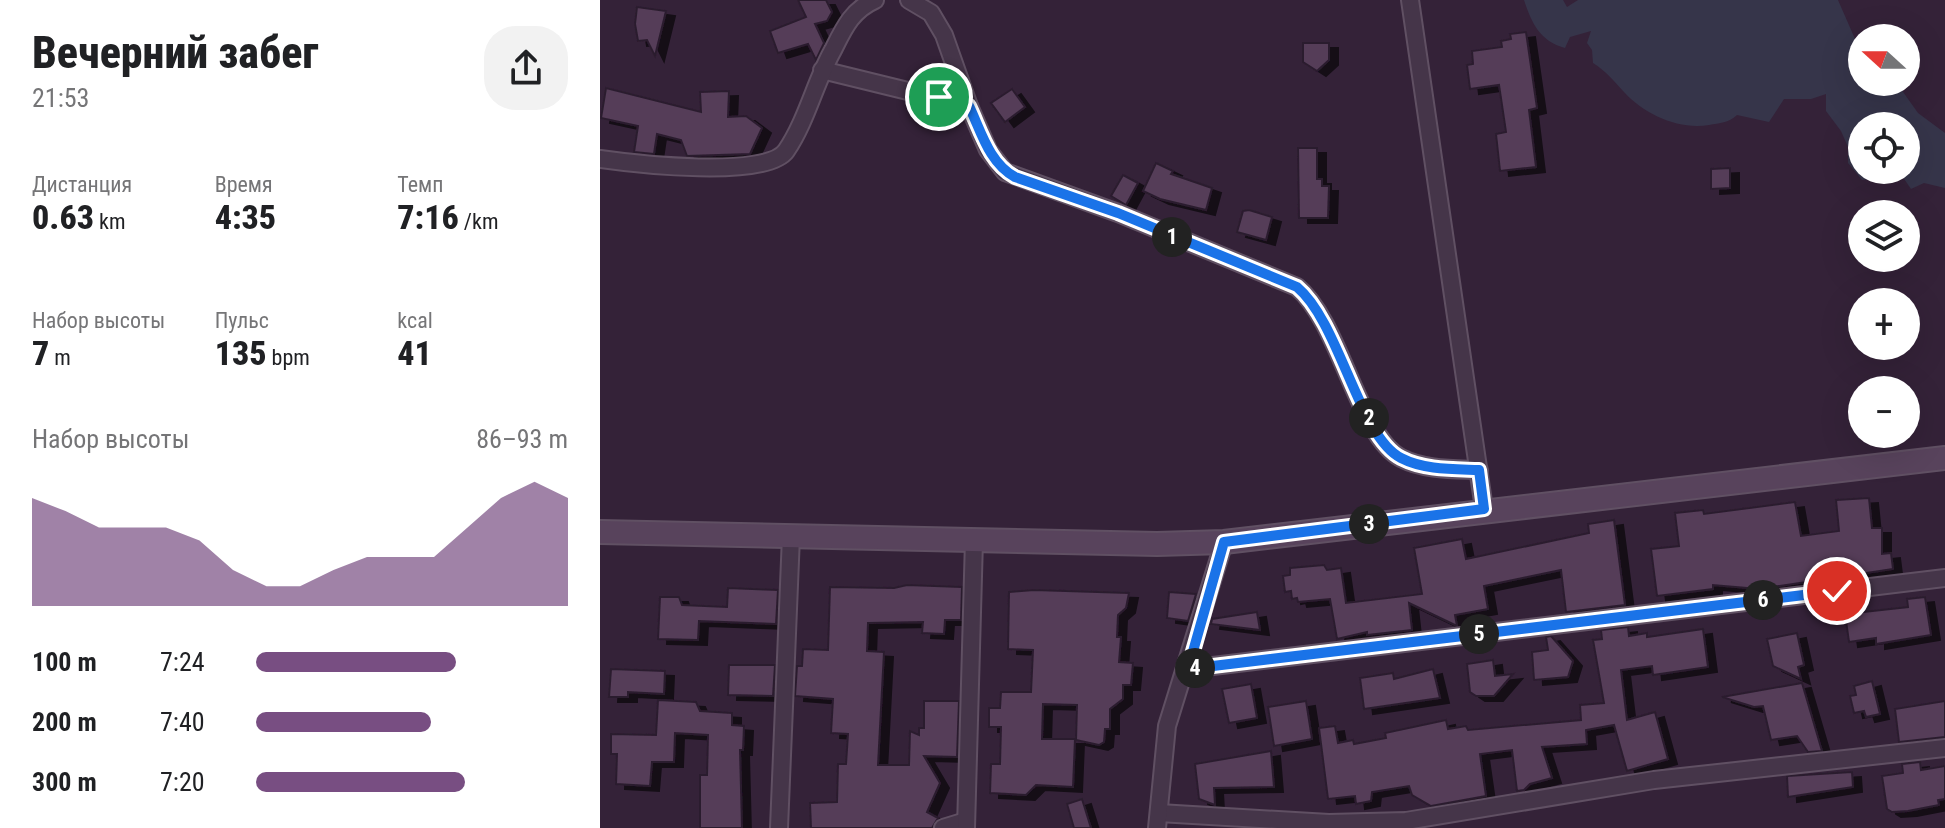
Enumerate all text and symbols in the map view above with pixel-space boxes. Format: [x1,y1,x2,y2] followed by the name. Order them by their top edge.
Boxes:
[1848,24,1920,96] north arrow
[1848,24,1920,448] map controls
[484,26,568,110] button: share
[32,27,319,79] text: Вечерний забег
[905,63,973,131] pin
[917,75,961,119] icon: arrive
[32,83,89,113] text: 21:53
[1848,112,1920,184] button: locate
[32,172,132,197] text: Дистанция
[215,172,273,197] text: Время
[397,172,443,197] text: Темп
[32,197,94,237] text: 0.63
[215,197,276,237] text: 4:35
[397,197,459,237] text: 7:16
[1848,200,1920,272] button: layers
[94,209,125,234] text: km
[459,209,498,234] text: /km
[1152,217,1192,257] pin: 1
[1166,224,1178,249] text: 1
[1848,288,1920,360] button: +
[32,308,165,333] text: Набор высоты
[215,308,269,333] text: Пульс
[397,308,433,333] text: kcal
[32,333,49,373] text: 7
[215,333,267,373] text: 135
[397,333,432,373] text: 41
[49,345,71,370] text: m
[267,345,310,370] text: bpm
[1848,376,1920,448] button: −
[1349,398,1389,438] pin: 2
[1363,405,1375,430] text: 2
[32,424,189,454] text: Набор высоты
[476,424,568,454] text: 86–93 m
[1349,504,1389,544] pin: 3
[1363,511,1375,536] text: 3
[1803,557,1871,625] pin
[1815,569,1859,613] icon: check
[1743,580,1783,620] pin: 6
[1757,587,1769,612] text: 6
[1459,614,1499,654] pin: 5
[1473,621,1485,646] text: 5
[32,647,97,677] text: 100 m
[160,647,205,677] text: 7:24
[1175,648,1215,688] pin: 4
[1189,655,1201,680] text: 4
[32,707,97,737] text: 200 m
[160,707,205,737] text: 7:40
[32,767,97,797] text: 300 m
[160,767,205,797] text: 7:20

